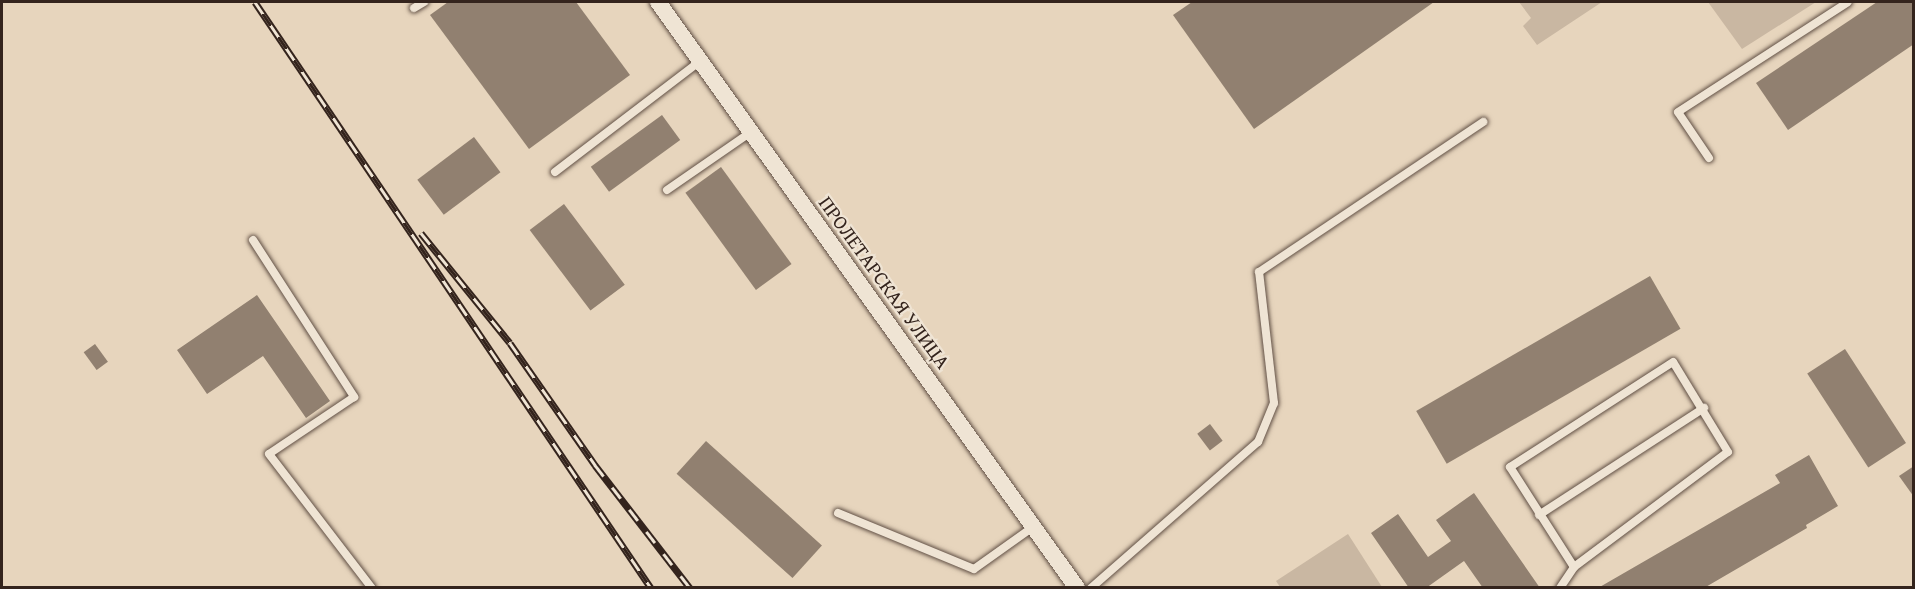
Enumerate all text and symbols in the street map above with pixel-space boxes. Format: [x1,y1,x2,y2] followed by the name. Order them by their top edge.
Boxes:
[814,191,956,373] street label: ПРОЛЕТАРСКАЯ УЛИЦА

